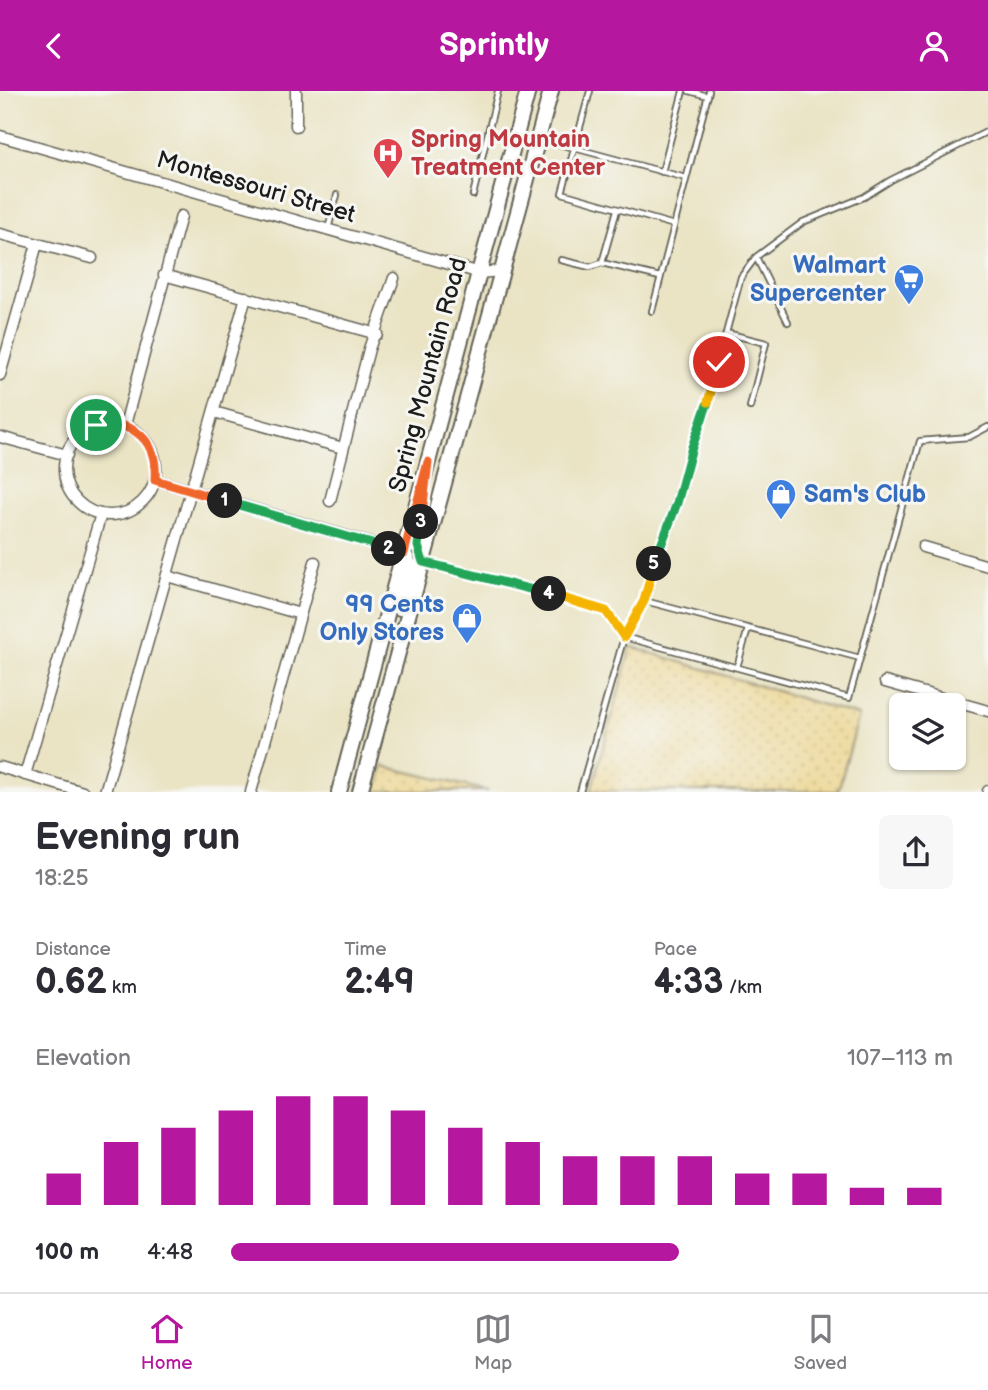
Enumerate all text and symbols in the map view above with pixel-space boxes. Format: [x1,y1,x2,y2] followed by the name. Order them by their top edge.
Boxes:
[439,26,549,65] text: Sprintly
[35,27,73,65] icon: back
[915,27,953,65] icon: person
[411,125,606,182] place label: Spring Mountain Treatment Center
[371,136,405,180] hospital icon: Spring Mountain Treatment Center
[153,145,359,229] street label: Montessouri Street
[750,251,886,308] place label: Walmart Supercenter
[383,255,473,495] street label: Spring Mountain Road
[892,262,926,306] supermarket icon: Walmart Supercenter
[689,332,749,392] pin
[700,343,738,381] icon: check
[66,395,126,455] pin
[77,406,115,444] icon: arrive
[764,477,798,521] shop icon: Sam's Club
[804,480,926,509] place label: Sam's Club
[208,483,243,519] pin: 1
[221,489,229,512] text: 1
[404,505,438,539] pin: 3
[415,510,426,533] text: 3
[372,531,406,567] pin: 2
[383,537,394,560] text: 2
[636,547,672,581] pin: 5
[648,552,659,575] text: 5
[532,577,566,611] pin: 4
[543,582,554,605] text: 4
[320,590,444,647] place label: 99 Cents Only Stores
[450,601,484,645] shop icon: 99 Cents Only Stores
[889,693,966,770] map controls
[889,693,966,770] button: layers
[35,815,240,860] text: Evening run
[879,815,953,889] button: share
[35,864,89,892] text: 18:25
[35,938,111,961] text: Distance
[344,938,386,961] text: Time
[654,938,697,961] text: Pace
[35,961,107,1004] text: 0.62
[344,961,415,1004] text: 2:49
[654,961,724,1004] text: 4:33
[107,976,137,999] text: km
[724,976,762,999] text: /km
[35,1044,131,1072] text: Elevation
[847,1044,953,1072] text: 107–113 m
[35,1238,99,1266] text: 100 m
[147,1238,193,1266] text: 4:48
[141,1310,192,1375] tab: Home
[474,1310,512,1375] tab: Map
[794,1310,847,1375] tab: Saved

